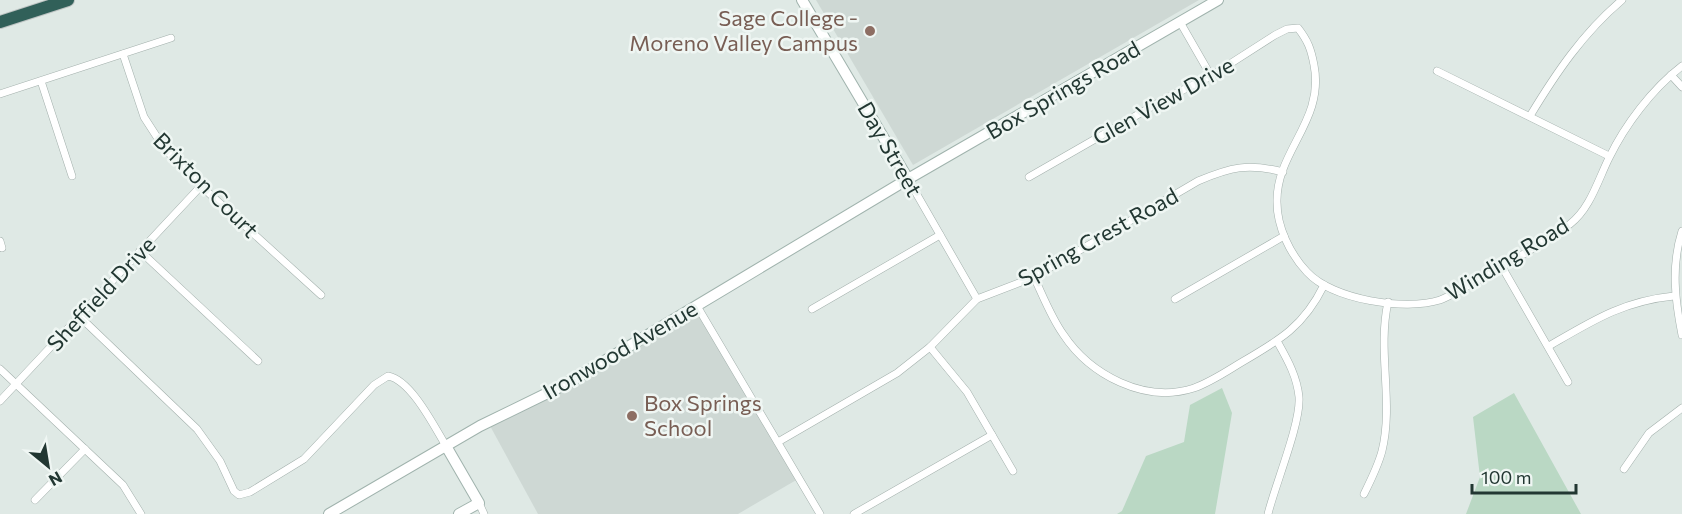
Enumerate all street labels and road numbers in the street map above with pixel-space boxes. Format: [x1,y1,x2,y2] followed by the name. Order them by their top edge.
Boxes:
[981,35,1145,145] street label: Box Springs Road
[1087,51,1238,150] street label: Glen View Drive
[852,96,928,201] street label: Day Street
[148,126,265,243] street label: Brixton Court
[1013,181,1182,292] street label: Spring Crest Road
[1440,211,1573,306] street label: Winding Road
[41,231,161,357] street label: Sheffield Drive
[538,294,702,405] street label: Ironwood Avenue

